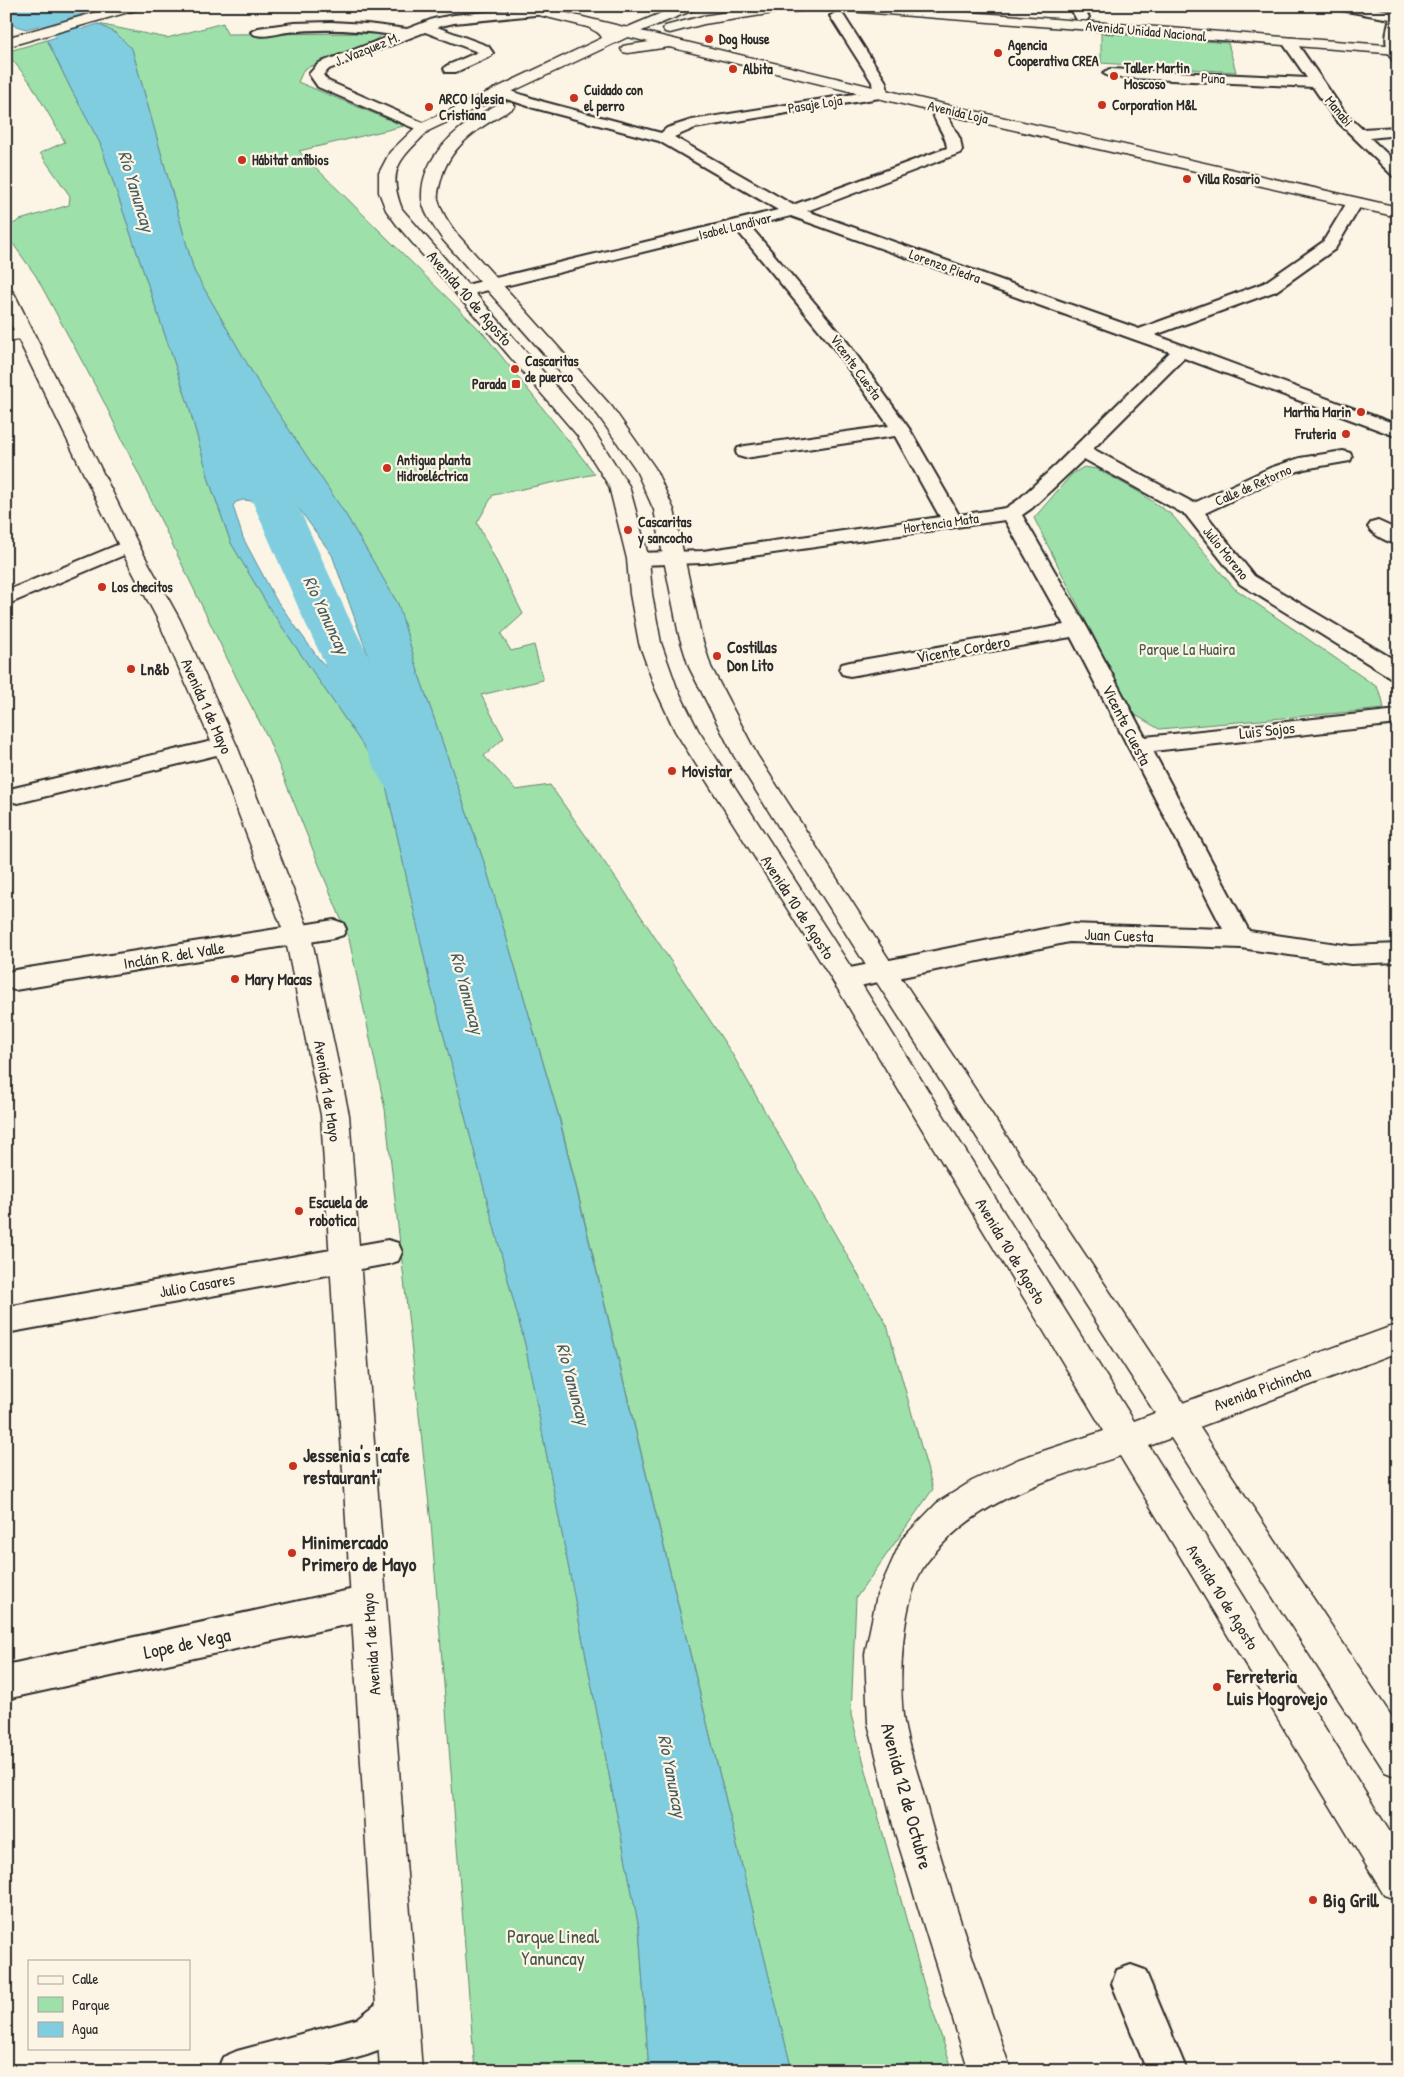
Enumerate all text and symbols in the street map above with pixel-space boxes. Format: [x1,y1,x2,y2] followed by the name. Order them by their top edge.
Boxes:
[1085,16,1207,45] street label: Avenida Unidad Nacional
[331,27,403,71] street label: J. Vazquez M.
[719,29,770,50] place label: Dog House
[703,33,715,45] marker: Dog House
[1008,35,1099,72] place label: Agencia Cooperativa CREA
[992,47,1004,59] marker: Agencia Cooperativa CREA
[1123,58,1190,93] place label: Taller Martin Moscoso
[743,59,773,78] place label: Albita
[727,63,739,75] marker: Albita
[1200,67,1226,88] street label: Puna
[1108,70,1120,82] marker: Taller Martin Moscoso
[584,80,643,117] place label: Cuidado con el perro
[439,89,504,124] place label: ARCO Iglesia Cristiana
[786,90,844,118] street label: Pasaje Loja
[1321,91,1358,130] street label: Manabi
[568,92,580,104] marker: Cuidado con el perro
[926,95,991,129] street label: Avenida Loja
[1112,95,1198,116] place label: Corporation M&L
[1096,99,1108,111] marker: Corporation M&L
[423,101,435,113] marker: ARCO Iglesia Cristiana
[112,147,161,237] water label: Río Yanuncay
[252,150,329,169] place label: Hábitat anfibios
[236,154,248,166] marker: Hábitat anfibios
[1197,169,1260,188] place label: Villa Rosario
[1181,173,1193,185] marker: Villa Rosario
[696,207,774,244] street label: Isabel Landívar
[907,244,984,287] street label: Lorenzo Piedra
[422,245,518,351] street label: Avenida 10 de Agosto
[826,330,887,404] street label: Vicente Cuesta
[525,351,579,388] place label: Cascaritas de puerco
[509,363,521,375] marker: Cascaritas de puerco
[472,374,506,393] place label: Parada
[510,378,522,390] marker: Parada
[1284,402,1351,421] place label: Martha Marin
[1355,406,1367,418] marker: Martha Marin
[1294,424,1336,443] place label: Fruteria
[1340,428,1352,440] marker: Fruteria
[397,450,471,485] place label: Antigua planta Hidroeléctrica
[1211,459,1294,510] street label: Calle de Retorno
[381,462,393,474] marker: Antigua planta Hidroeléctrica
[902,508,980,537] street label: Hortencia Mata
[637,512,693,549] place label: Cascaritas y sancocho
[1199,522,1254,584] street label: Julio Moreno
[622,524,634,536] marker: Cascaritas y sancocho
[297,572,356,660] water label: Río Yanuncay
[112,577,173,596] place label: Los checitos
[96,581,108,593] marker: Los checitos
[915,630,1012,668] street label: Vicente Cordero
[727,636,778,676] place label: Costillas Don Lito
[1139,638,1235,660] park label: Parque La Huaira
[711,650,723,662] marker: Costillas Don Lito
[176,655,238,758] street label: Avenida 1 de Mayo
[141,658,170,680] place label: Ln&b
[125,663,137,675] marker: Ln&b
[1097,681,1157,769] street label: Vicente Cuesta
[1238,716,1296,744] street label: Luis Sojos
[682,760,733,782] place label: Movistar
[666,765,678,777] marker: Movistar
[756,851,840,964] street label: Avenida 10 de Agosto
[1084,923,1154,947] street label: Juan Cuesta
[122,936,227,974] street label: Inclán R. del Valle
[445,949,491,1039] water label: Río Yanuncay
[245,968,313,991] place label: Mary Macas
[229,973,241,985] marker: Mary Macas
[309,1039,347,1144] street label: Avenida 1 de Mayo
[309,1191,369,1231] place label: Escuela de robotica
[971,1194,1052,1309] street label: Avenida 10 de Agosto
[293,1205,305,1217] marker: Escuela de robotica
[157,1268,237,1302] street label: Julio Casares
[551,1340,597,1430] water label: Río Yanuncay
[1210,1360,1314,1416] street label: Avenida Pichincha
[303,1442,410,1490] place label: Jessenia's "cafe restaurant"
[287,1460,299,1472] marker: Jessenia's "cafe restaurant"
[302,1529,417,1578] place label: Minimercado Primero de Mayo
[1182,1540,1264,1654] street label: Avenida 10 de Agosto
[286,1547,298,1559] marker: Minimercado Primero de Mayo
[356,1592,386,1696] street label: Avenida 1 de Mayo
[141,1621,233,1665] street label: Lope de Vega
[1226,1663,1328,1712] place label: Ferreteria Luis Mogrovejo
[1211,1681,1223,1693] marker: Ferreteria Luis Mogrovejo
[875,1720,939,1873] street label: Avenida 12 de Octubre
[652,1732,693,1822] water label: Río Yanuncay
[1323,1887,1379,1914] place label: Big Grill
[1307,1894,1319,1906] marker: Big Grill
[507,1923,600,1971] park label: Parque Lineal Yanuncay
[28,1960,190,2050] legend
[72,1968,99,1989] text: Calle
[72,1994,110,2015] text: Parque
[72,2018,98,2039] text: Agua

